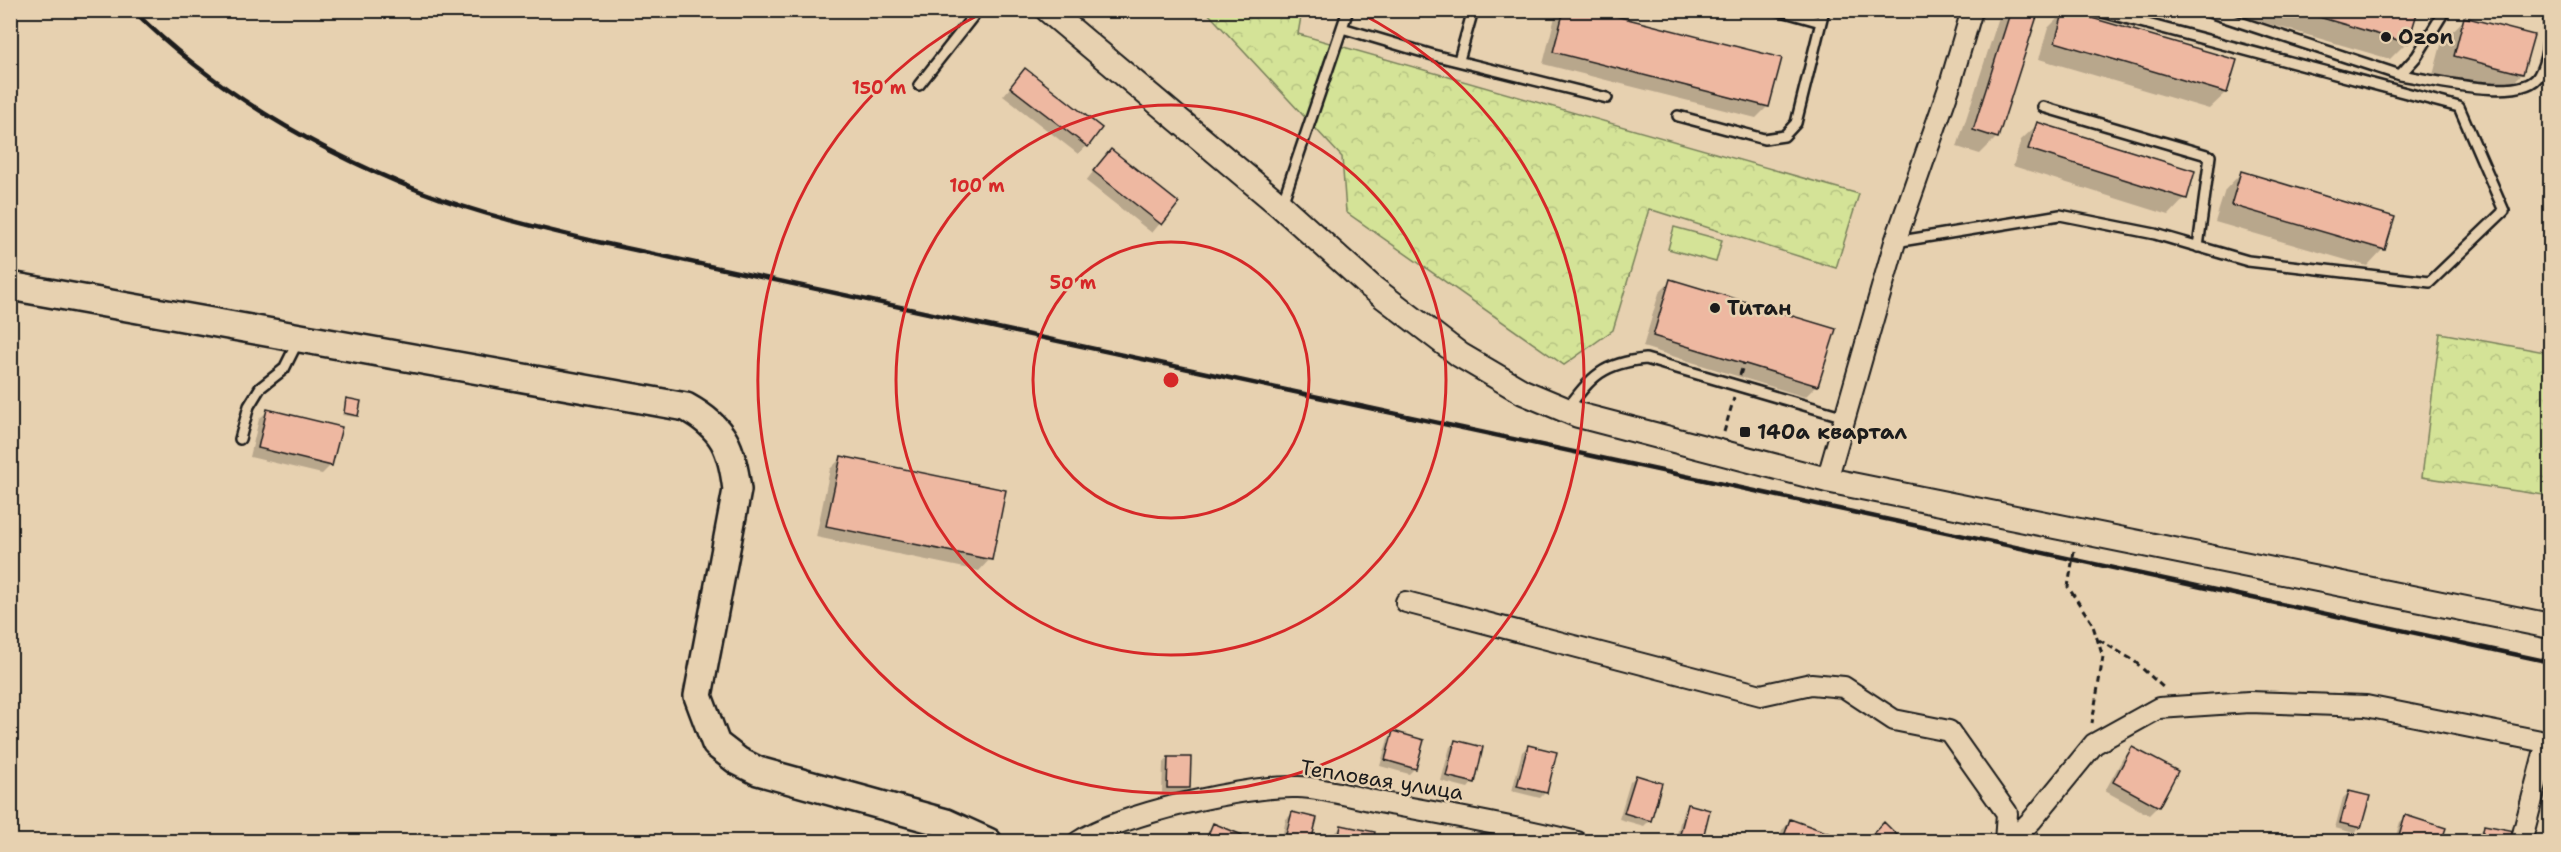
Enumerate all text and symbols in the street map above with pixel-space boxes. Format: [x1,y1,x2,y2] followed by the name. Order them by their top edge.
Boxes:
[2398,23,2453,51] place label: Ozon
[2379,30,2393,44] marker: Ozon
[852,76,907,100] text: 150 m
[949,174,1005,198] text: 100 m
[1050,271,1097,295] text: 50 m
[1727,294,1792,322] place label: Титан
[1708,301,1722,315] marker: Титан
[1161,370,1181,390] centre of rings
[1757,418,1907,446] place label: 140а квартал
[1738,425,1752,439] marker: 140а квартал
[1299,753,1465,807] street label: Тепловая улица

